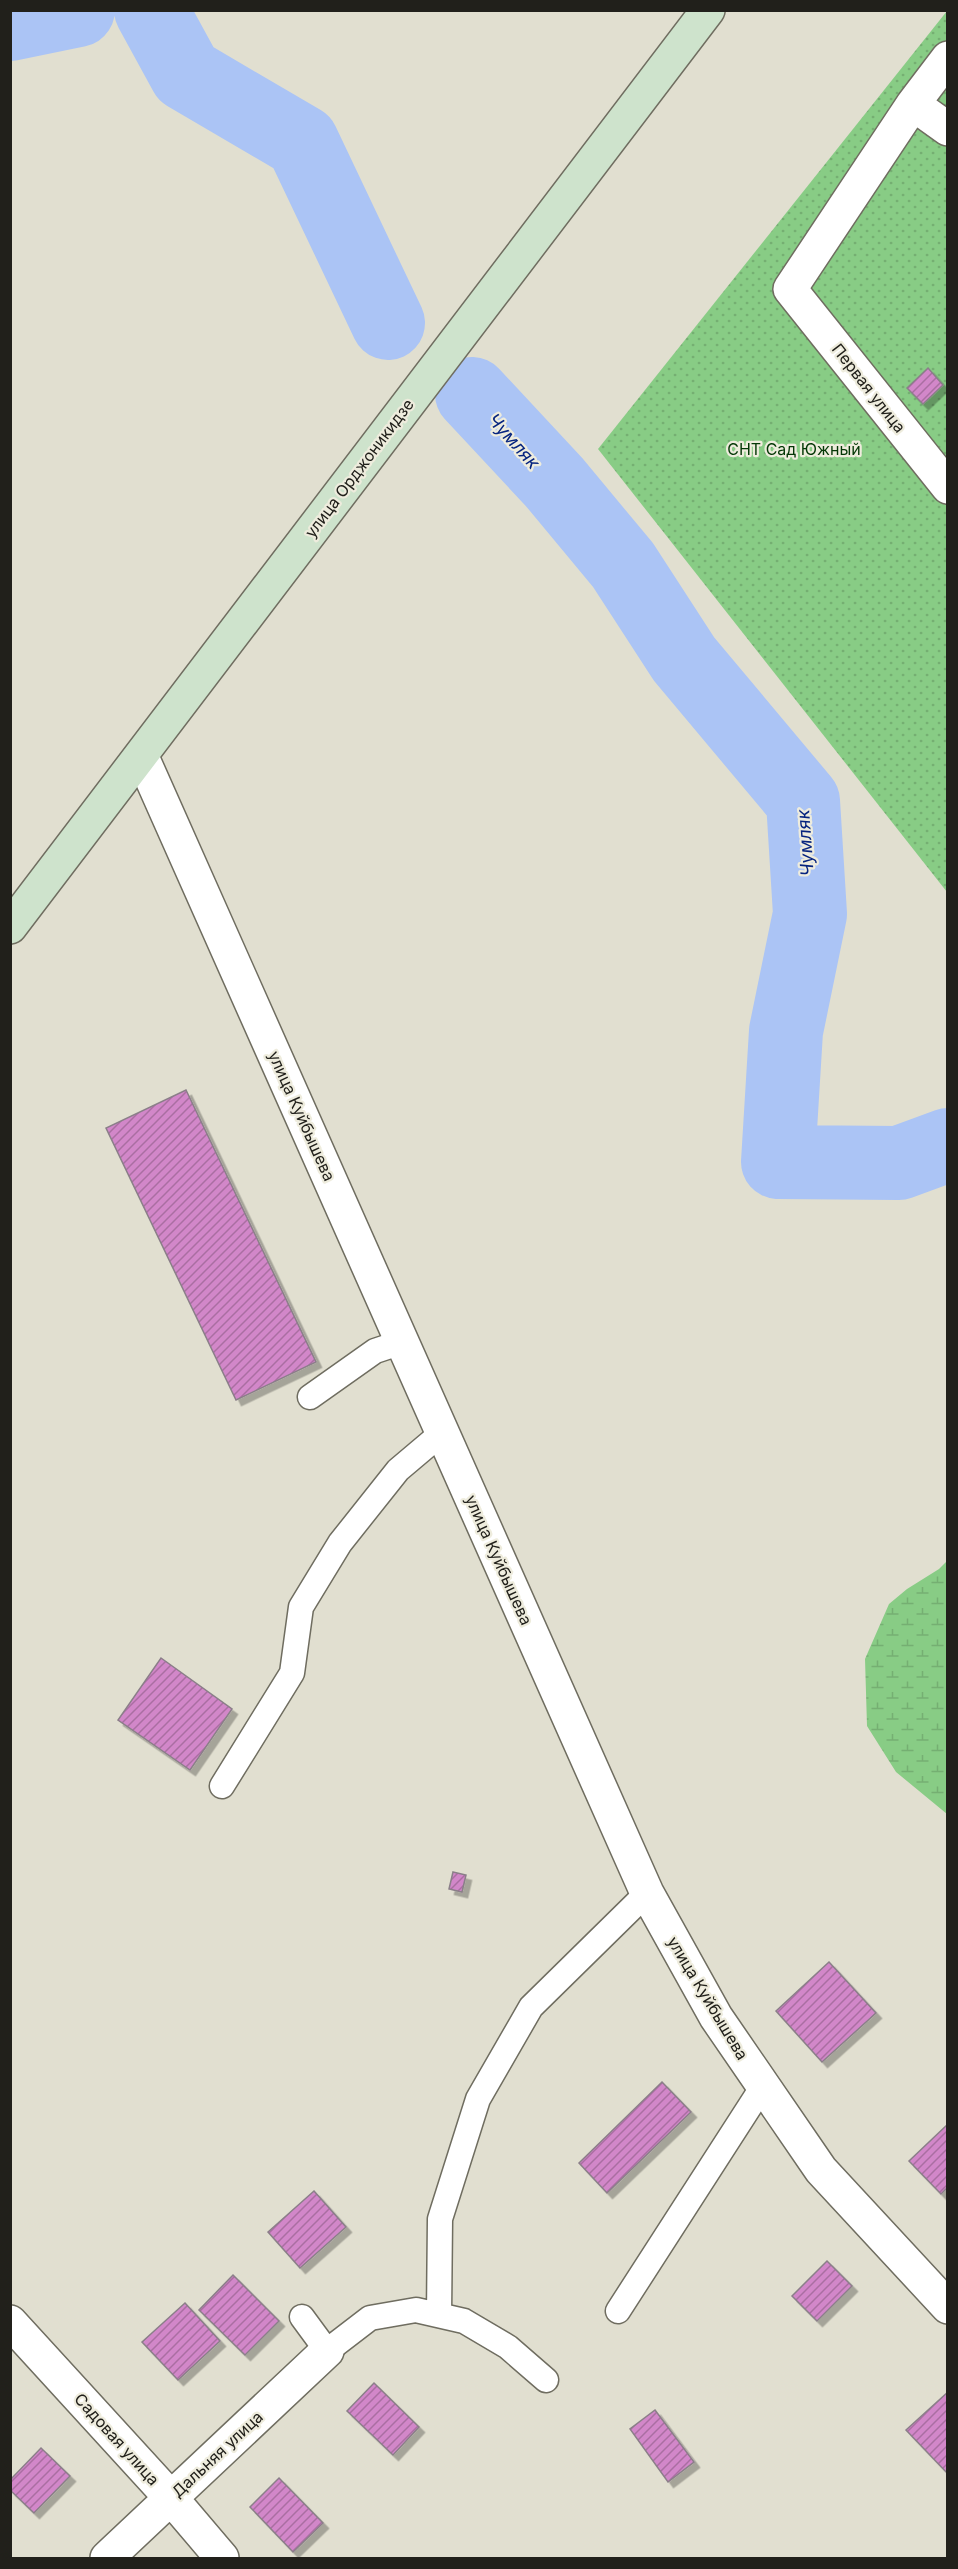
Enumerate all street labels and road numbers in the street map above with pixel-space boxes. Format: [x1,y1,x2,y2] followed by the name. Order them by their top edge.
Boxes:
[828,339,910,437] street label: Первая улица
[300,395,418,541] street label: улица Орджоникидзе
[264,1048,340,1184] street label: улица Куйбышева
[461,1492,537,1628] street label: улица Куйбышева
[663,1933,753,2063] street label: улица Куйбышева
[70,2389,164,2489] street label: Садовая улица
[167,2407,267,2501] street label: Дальняя улица

